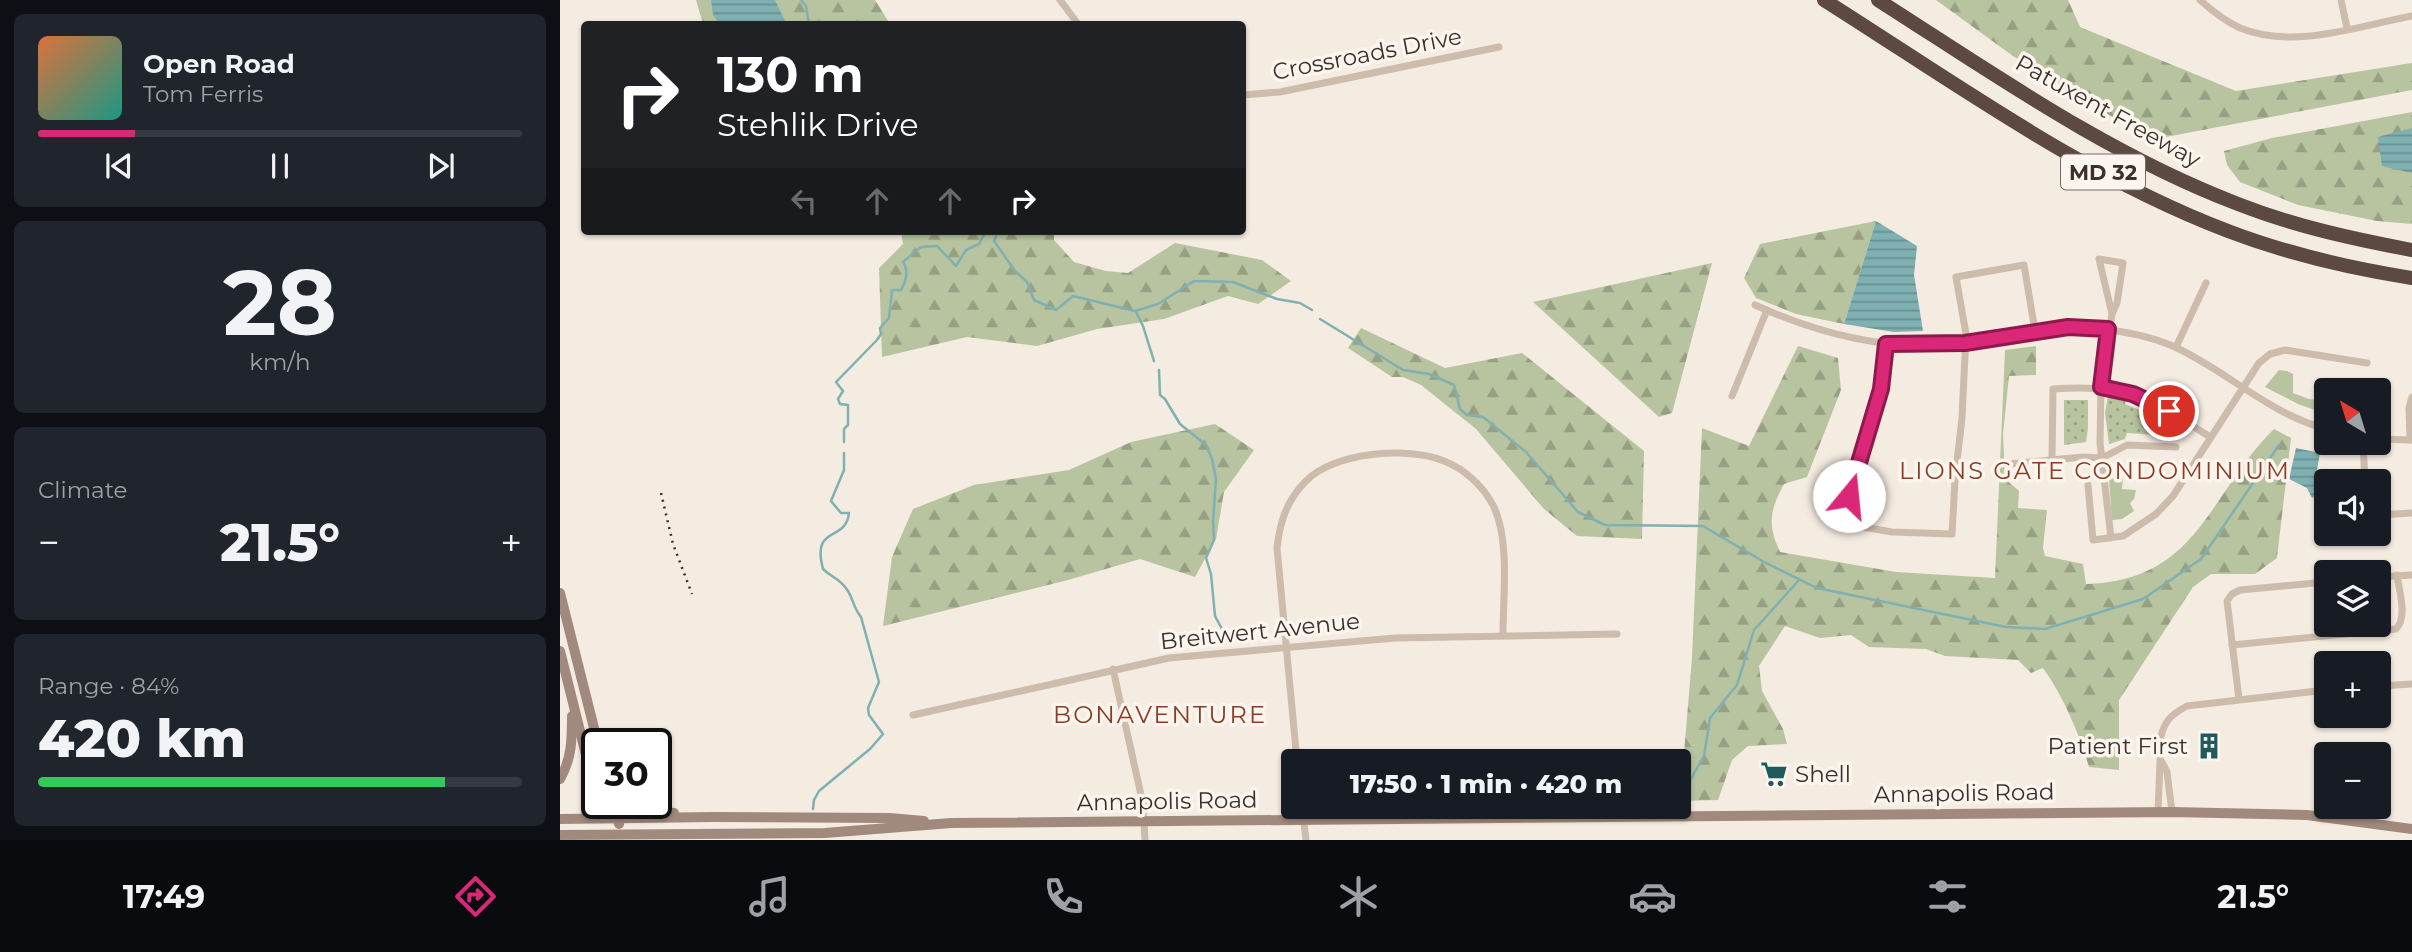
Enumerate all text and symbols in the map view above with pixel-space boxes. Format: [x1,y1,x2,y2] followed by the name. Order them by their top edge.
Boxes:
[1270,22,1464,86] street label: Crossroads Drive
[717,45,864,104] text: 130 m
[143,48,295,80] text: Open Road
[2011,48,2206,174] street label: Patuxent Freeway
[602,49,693,140] icon: right
[143,80,263,108] text: Tom Ferris
[717,105,919,144] text: Stehlik Drive
[100,147,138,185] icon: previous
[261,147,299,185] icon: pause
[422,147,460,185] icon: next
[2061,154,2145,190] road number: MD 32
[785,182,823,220] icon: left
[858,182,896,220] icon: ahead
[931,182,969,220] icon: ahead
[1004,182,1042,220] icon: right
[223,247,337,358] text: 28
[249,348,311,376] text: km/h
[2314,378,2390,455] north arrow
[2314,378,2391,819] map controls
[2139,381,2199,441] pin
[2150,392,2188,430] icon: arrive
[1899,456,2291,485] district label: LIONS GATE CONDOMINIUM
[1812,459,1886,533] position arrow
[2314,469,2391,546] button: sound
[38,476,127,504] text: Climate
[220,511,340,574] text: 21.5°
[38,519,60,566] text: −
[500,519,522,566] text: +
[2314,560,2391,637] button: layers
[1159,607,1361,655] street label: Breitwert Avenue
[2314,651,2391,728] button: +
[38,672,179,700] text: Range · 84%
[1053,700,1267,729] district label: BONAVENTURE
[38,707,246,770] text: 420 km
[581,728,672,819] speed limit sign: 30
[2194,731,2224,761] building icon: Patient First
[2047,732,2188,760] place label: Patient First
[2314,742,2391,819] button: −
[1759,759,1789,789] supermarket icon: Shell
[1795,760,1851,788] place label: Shell
[1350,768,1622,800] text: 17:50 · 1 min · 420 m
[1873,777,2055,809] street label: Annapolis Road
[1076,785,1258,817] street label: Annapolis Road
[451,872,500,921] icon: directions
[745,872,794,921] icon: music
[1039,872,1088,921] icon: phone
[1334,872,1383,921] icon: climate
[1628,872,1677,921] icon: car
[1923,872,1972,921] icon: filters
[123,877,205,916] text: 17:49
[2217,877,2289,916] text: 21.5°

